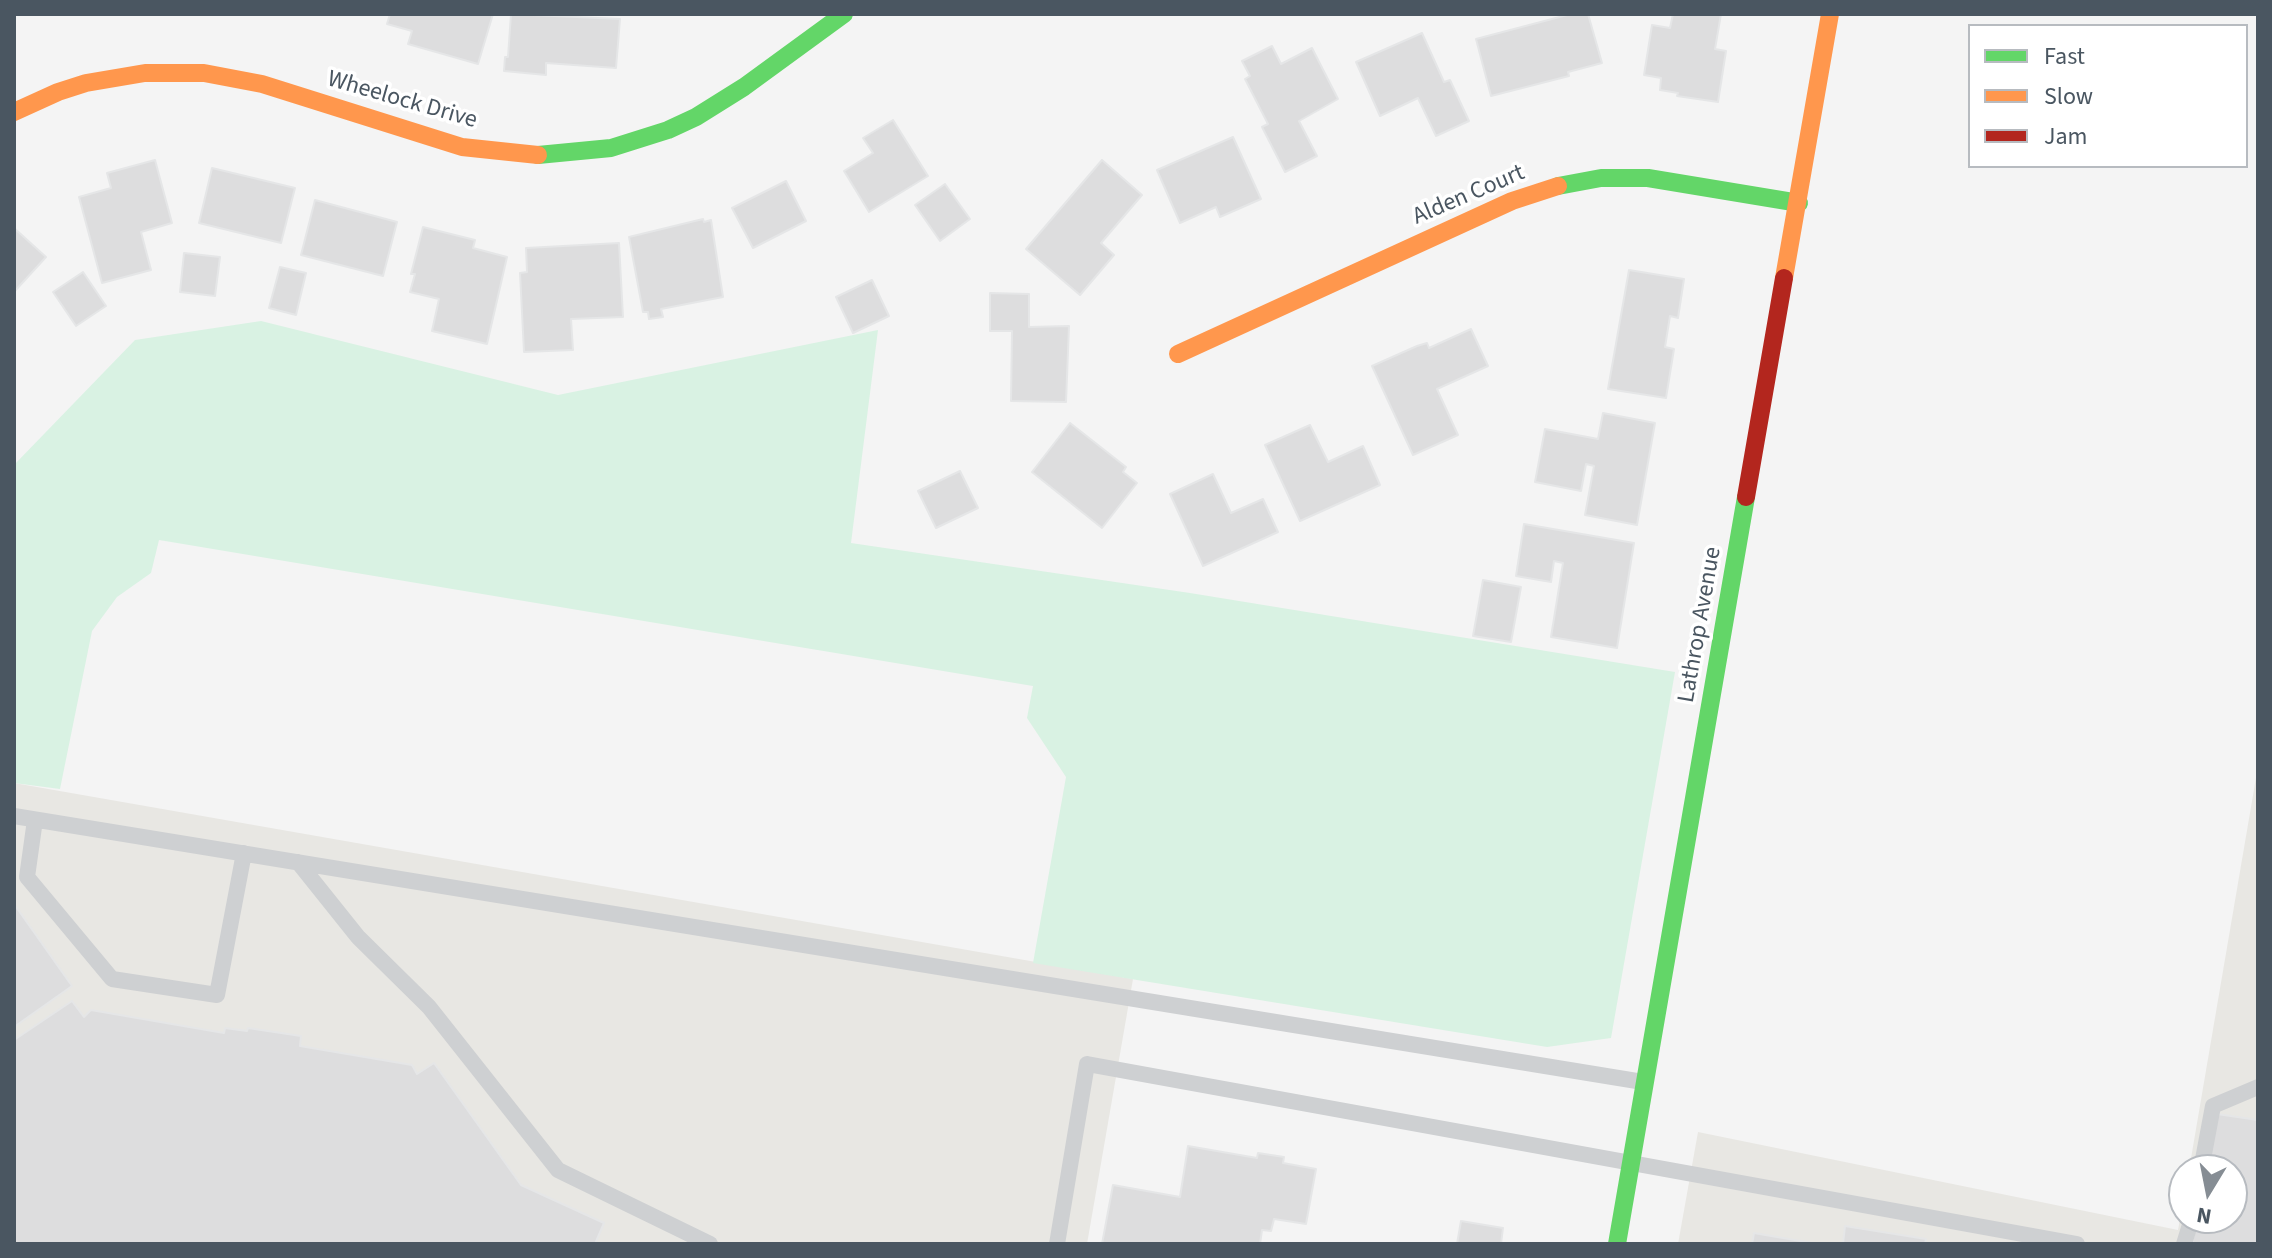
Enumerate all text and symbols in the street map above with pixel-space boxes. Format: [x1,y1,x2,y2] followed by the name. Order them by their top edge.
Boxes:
[1968,24,2248,168] legend
[2044,39,2085,74] text: Fast
[324,66,480,136] street label: Wheelock Drive
[2044,79,2093,114] text: Slow
[2044,119,2088,154] text: Jam
[1409,160,1529,232] street label: Alden Court
[1673,545,1729,705] street label: Lathrop Avenue
[2168,1154,2248,1234] north arrow
[2194,1199,2214,1233] text: N

